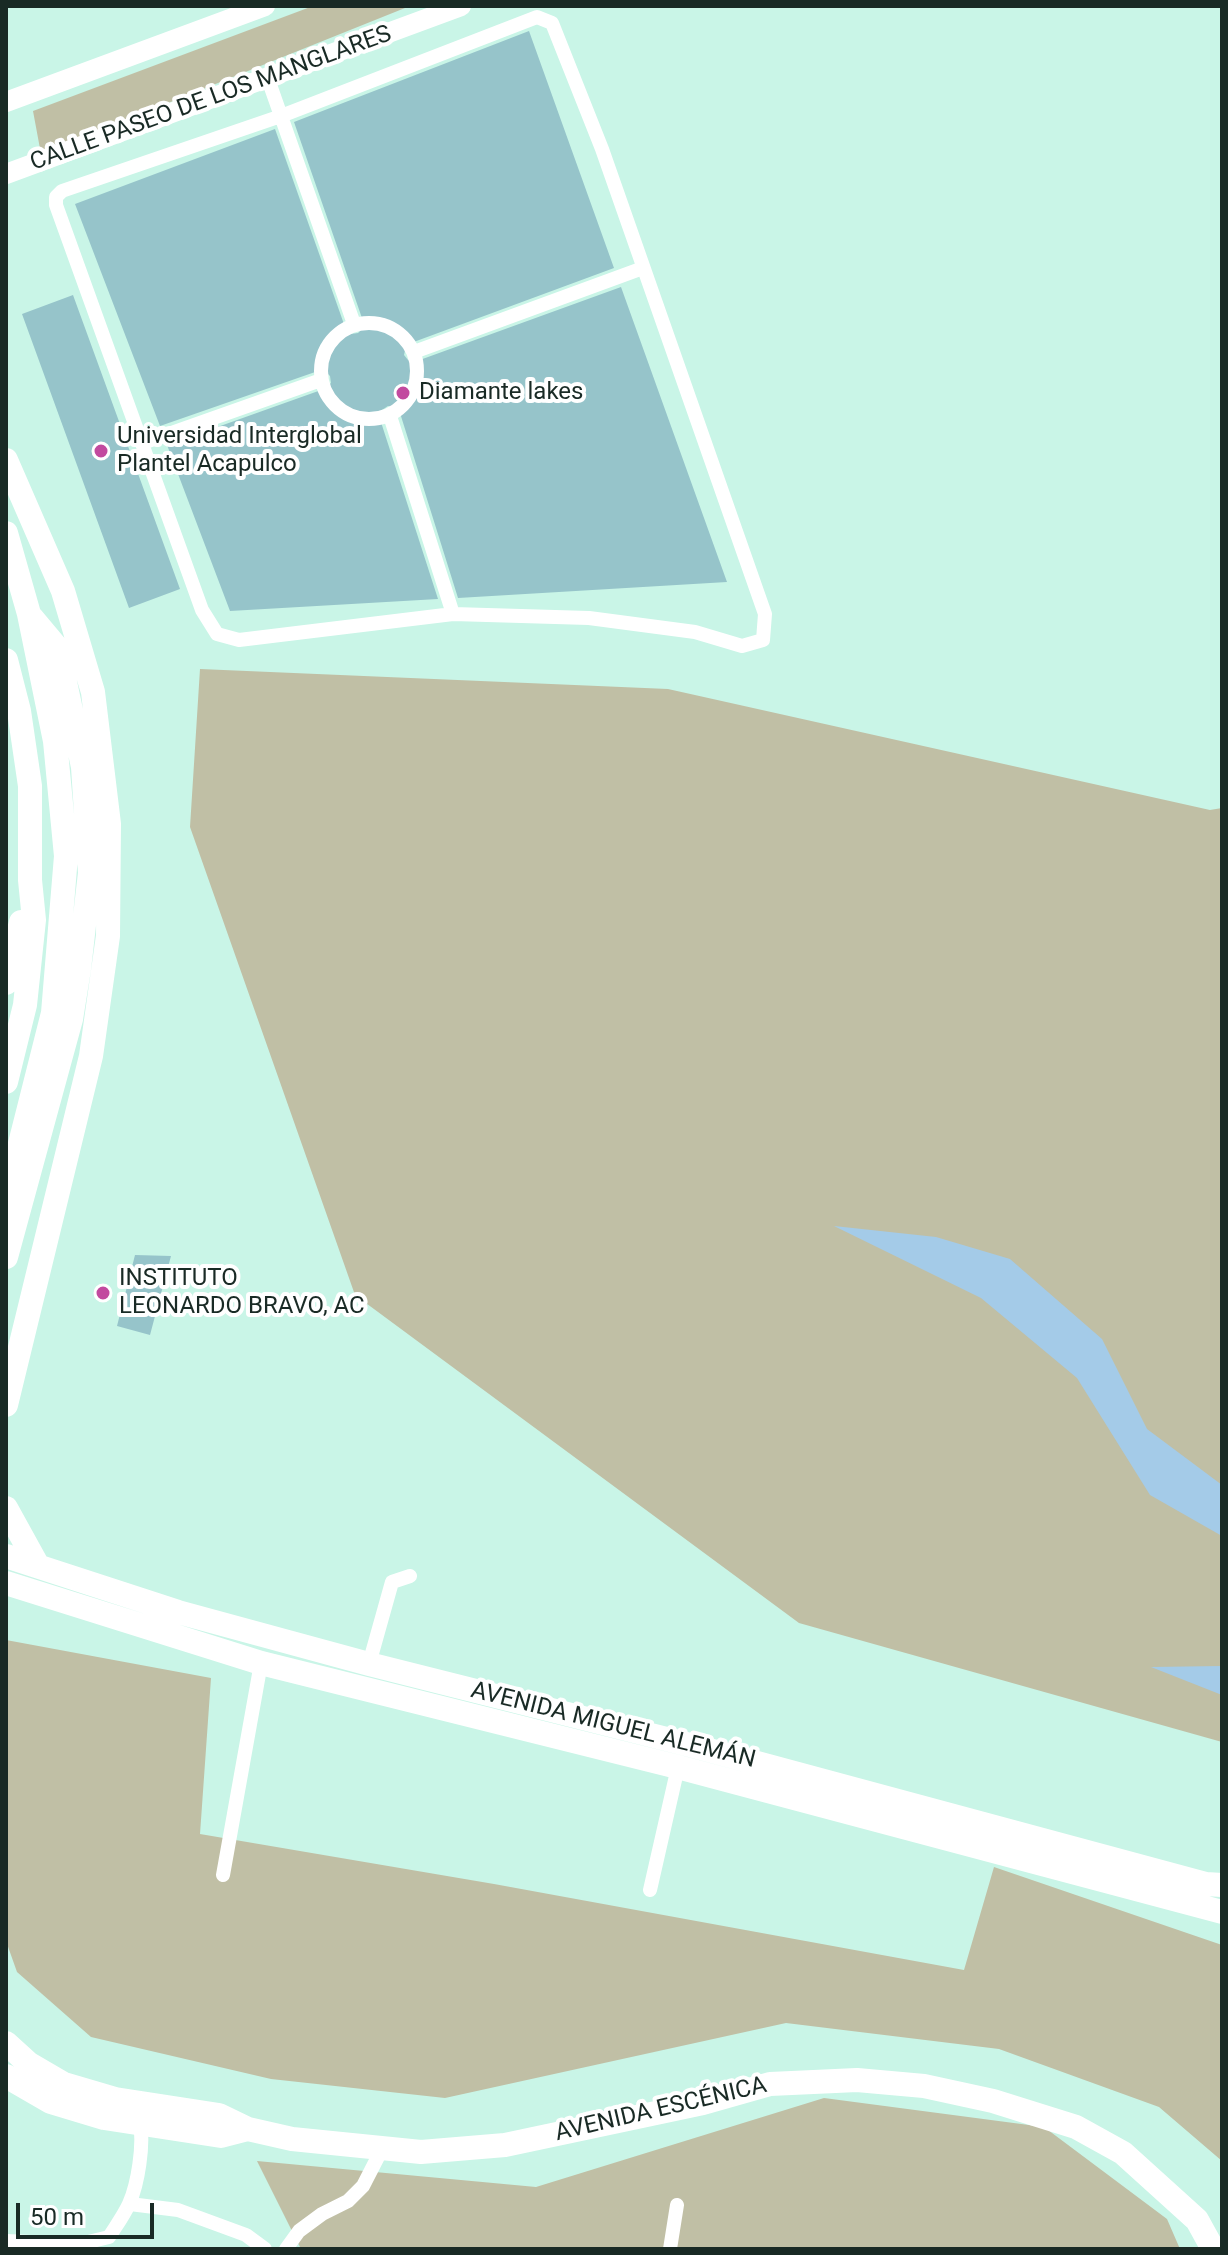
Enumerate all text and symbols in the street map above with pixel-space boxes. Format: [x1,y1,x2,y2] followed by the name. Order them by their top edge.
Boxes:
[26,20,396,178] street label: CALLE PASEO DE LOS MANGLARES
[419,379,583,407] place label: Diamante lakes
[394,384,412,402] marker: Diamante lakes
[117,423,362,479] place label: Universidad Interglobal Plantel Acapulco
[92,442,110,460] marker: Universidad Interglobal Plantel Acapulco
[119,1265,365,1321] place label: INSTITUTO LEONARDO BRAVO, AC
[94,1284,112,1302] marker: INSTITUTO LEONARDO BRAVO, AC
[468,1677,758,1775] street label: AVENIDA MIGUEL ALEMÁN
[552,2072,770,2148] street label: AVENIDA ESCÉNICA
[20,2187,158,2237] scale bar
[30,2203,84,2231] text: 50 m

